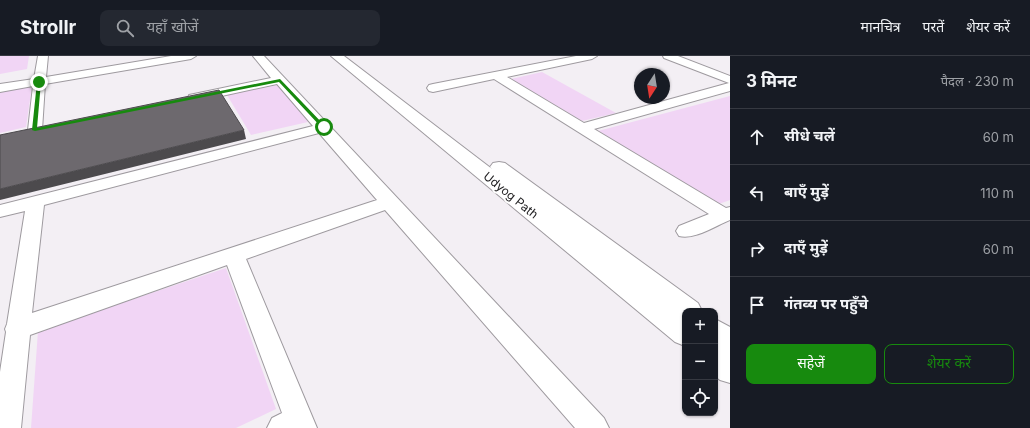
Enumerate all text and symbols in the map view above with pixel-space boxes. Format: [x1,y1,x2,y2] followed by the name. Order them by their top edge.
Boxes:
[100,10,380,46] search box
[20,16,76,39] text: Strollr
[114,17,136,39] icon: search
[146,17,198,36] text: यहाँ खोजें
[861,18,901,35] text: मानचित्र
[923,18,944,35] text: परतें
[966,18,1010,35] text: शेयर करें
[634,68,670,104] north arrow
[746,71,797,91] text: 3 मिनट
[30,73,48,91] route end
[941,73,1014,89] text: पैदल · 230 m
[315,118,333,136] route start
[746,126,768,148] icon: ahead
[784,126,835,145] text: सीधे चलें
[983,129,1014,145] text: 60 m
[481,168,541,222] street label: Udyog Path
[746,182,768,204] icon: left
[784,182,829,201] text: बाएँ मुड़ें
[980,185,1014,201] text: 110 m
[746,238,768,260] icon: right
[784,238,828,257] text: दाएँ मुड़ें
[983,241,1014,257] text: 60 m
[746,294,768,316] icon: arrive
[784,294,868,313] text: गंतव्य पर पहुँचे
[682,308,718,416] map controls
[682,308,718,344] button: +
[682,344,718,380] button: −
[746,344,876,384] button: सहेजें
[884,344,1014,384] button: शेयर करें
[682,380,718,416] button: locate

